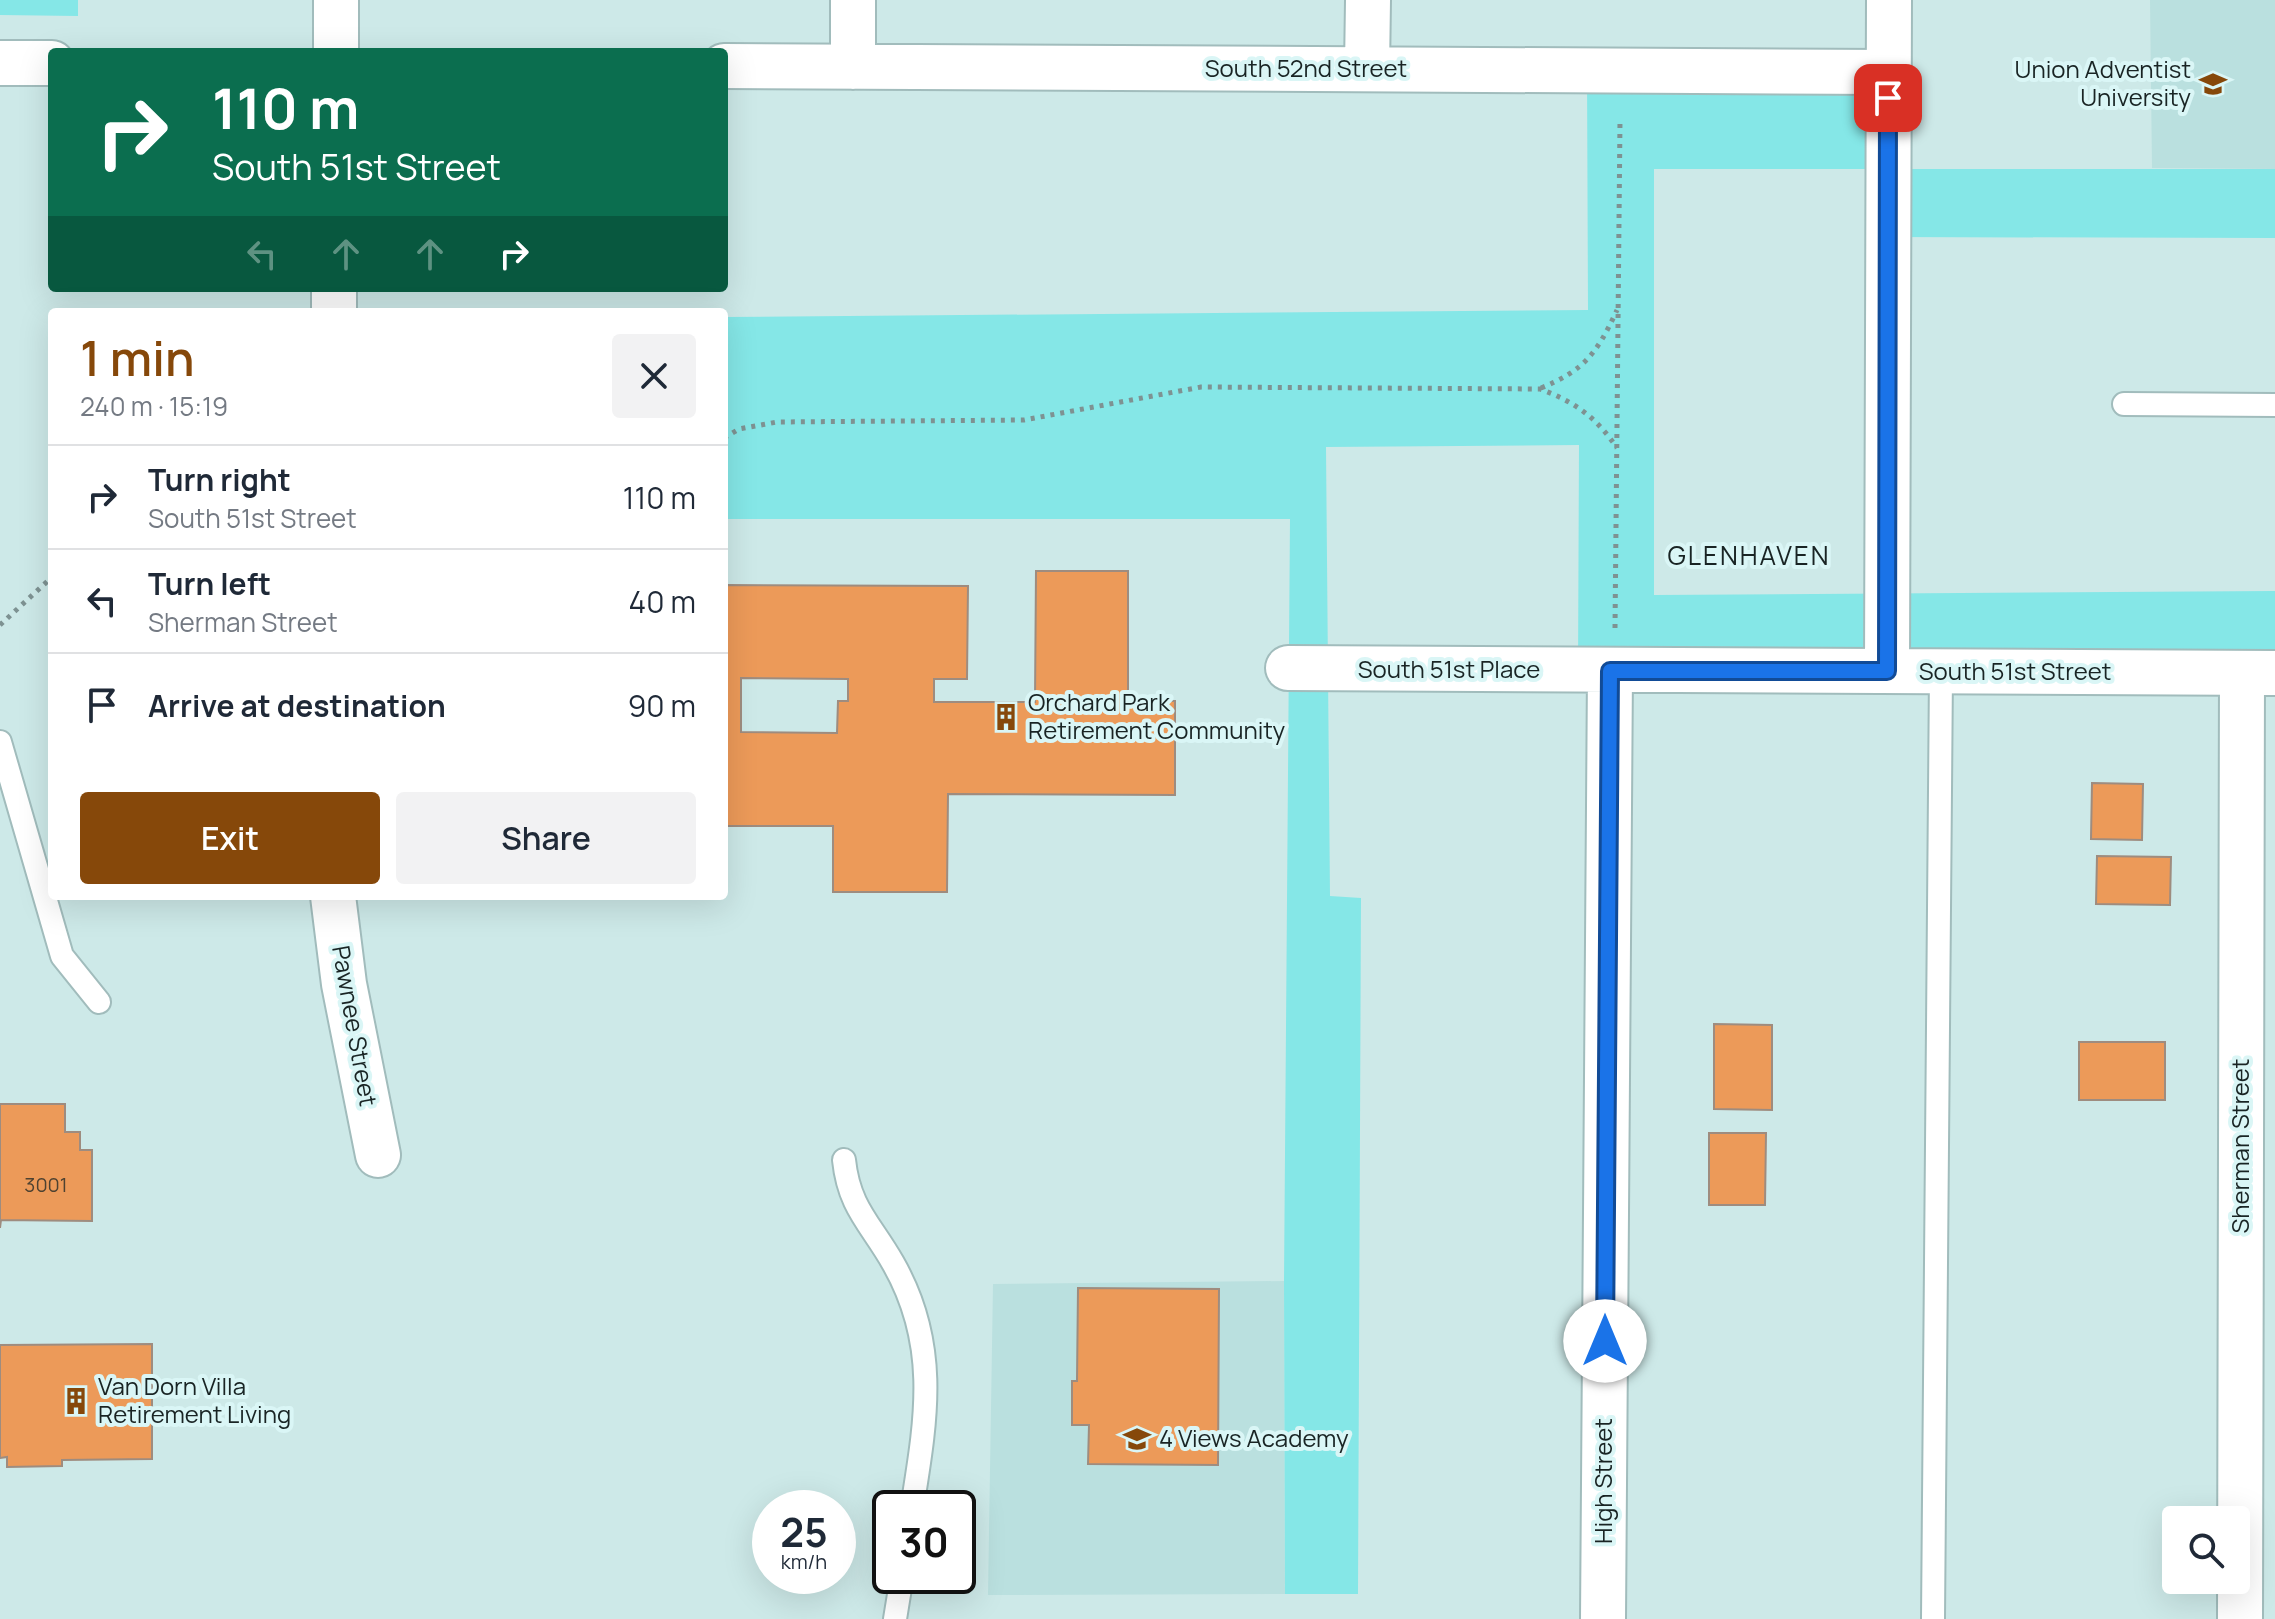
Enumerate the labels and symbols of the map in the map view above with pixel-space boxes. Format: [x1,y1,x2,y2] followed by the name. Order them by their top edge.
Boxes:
[1205,51,1407,84] street label: South 52nd Street
[2015,52,2191,113] place label: Union Adventist University
[1854,64,1922,132] pin
[2198,69,2228,99] school or university icon: Union Adventist University
[1668,537,1830,573] district label: GLENHAVEN
[1358,652,1540,685] street label: South 51st Place
[1919,654,2111,687] street label: South 51st Street
[1028,685,1286,746] place label: Orchard Park Retirement Community
[991,702,1021,732] building icon: Orchard Park Retirement Community
[325,943,386,1109] street label: Pawnee Street
[2223,1059,2256,1233] street label: Sherman Street
[24,1171,68,1198] house number: 3001
[1563,1299,1647,1383] position arrow
[98,1369,291,1430] place label: Van Dorn Villa Retirement Living
[61,1386,91,1416] building icon: Van Dorn Villa Retirement Living
[1586,1418,1619,1544] street label: High Street
[1159,1421,1349,1454] place label: 4 Views Academy
[1122,1424,1152,1454] school or university icon: 4 Views Academy
[872,1490,976,1594] speed limit sign: 30

